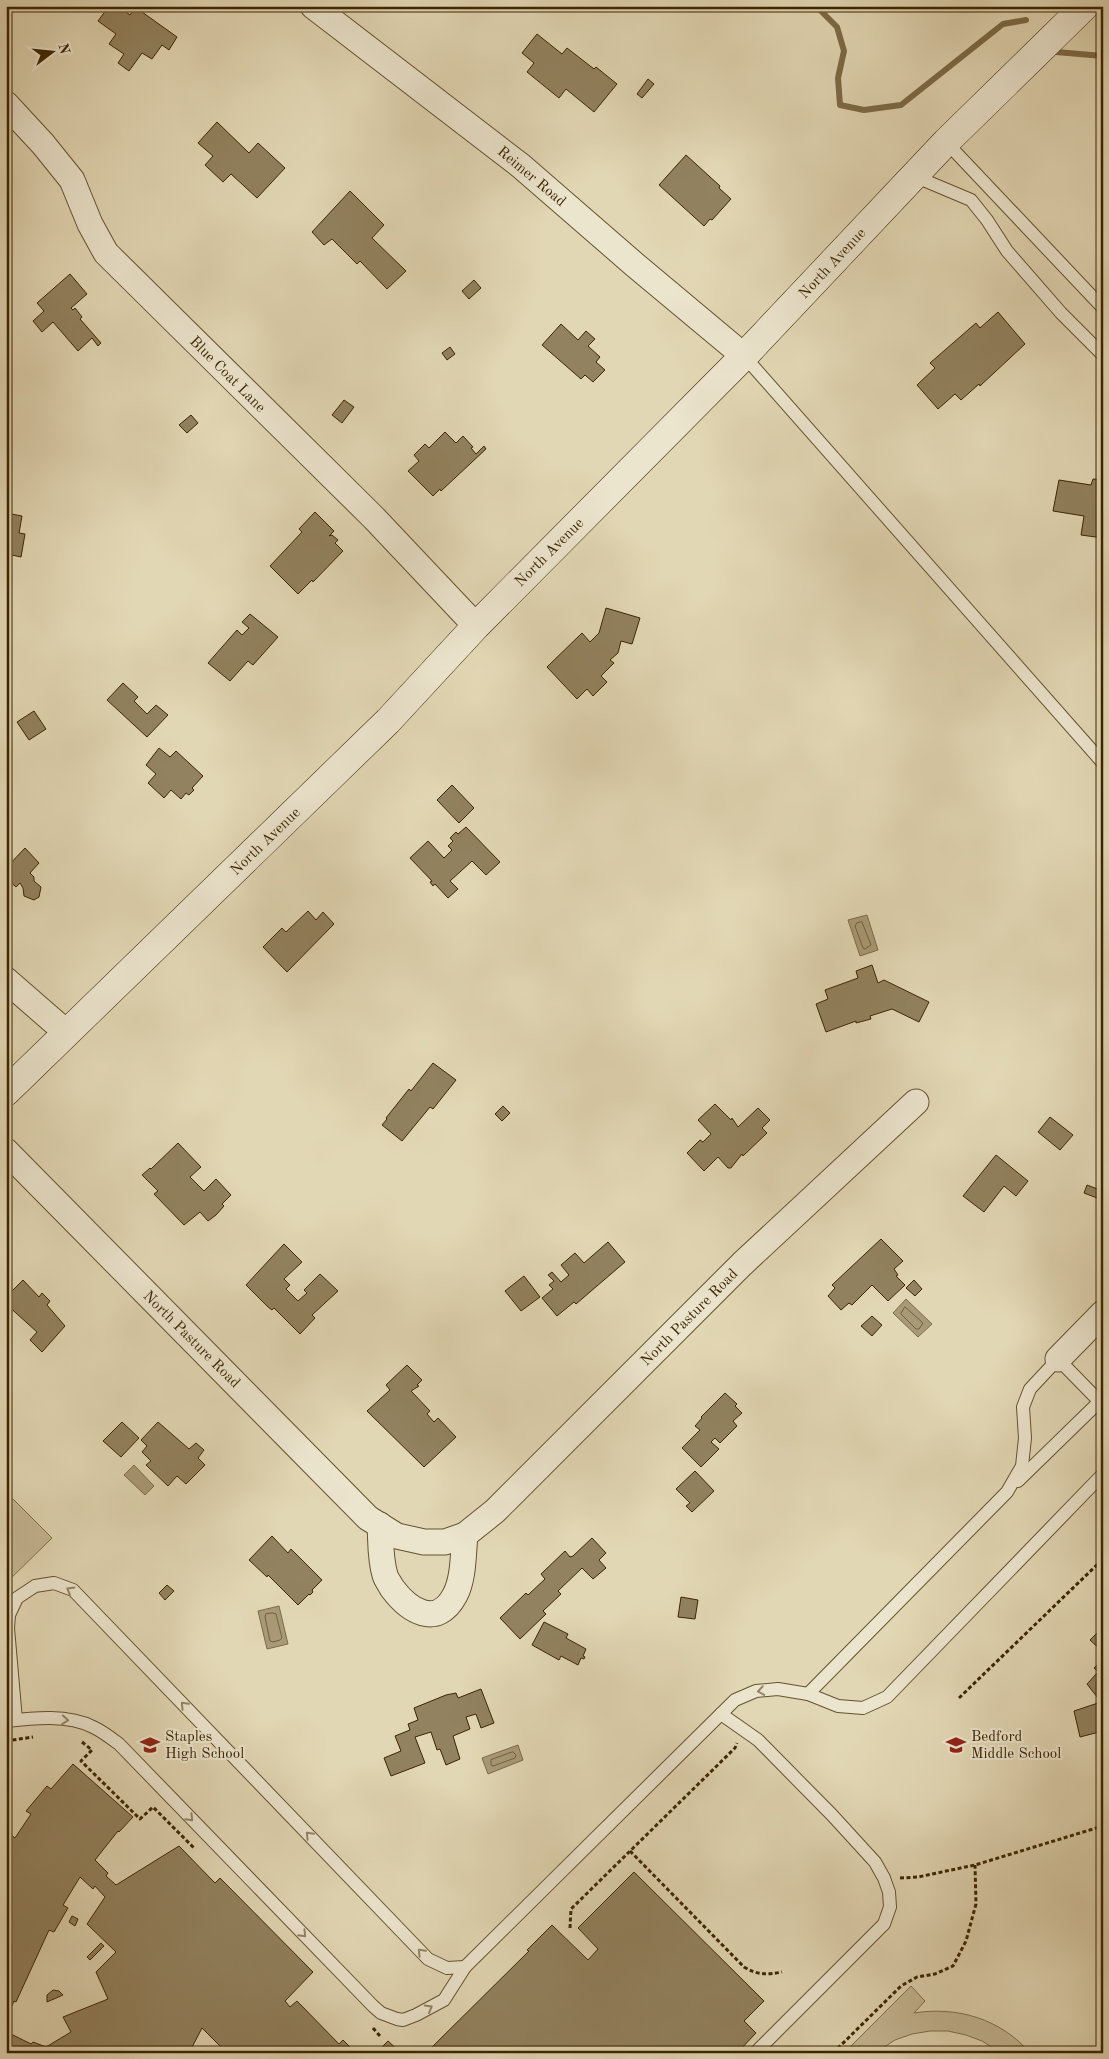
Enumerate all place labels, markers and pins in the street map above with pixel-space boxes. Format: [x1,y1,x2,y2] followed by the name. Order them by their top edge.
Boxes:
[165,1730,244,1762] place label: Staples High School
[971,1730,1061,1762] place label: Bedford Middle School
[139,1734,161,1756] school or university icon: Staples High School
[945,1734,967,1756] school or university icon: Bedford Middle School

